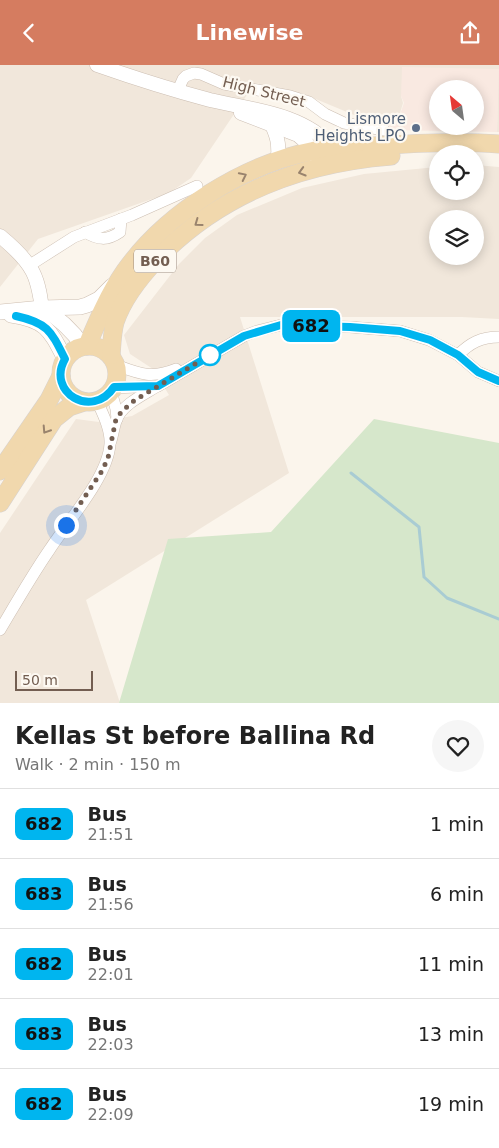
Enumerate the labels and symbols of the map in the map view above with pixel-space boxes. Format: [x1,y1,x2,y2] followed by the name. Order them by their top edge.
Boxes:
[221,73,307,111] street label: High Street
[429,80,484,135] north arrow
[315,110,406,145] place label: Lismore Heights LPO
[410,122,422,134] marker: Lismore Heights LPO
[298,166,307,177] one-way arrow
[238,172,247,182] one-way arrow
[195,217,204,225] one-way arrow
[134,250,176,273] road number: B60
[282,310,340,342] line badge: 682
[199,344,221,366] unlabelled marker
[43,425,52,434] one-way arrow
[54,513,79,538] your location
[15,668,92,691] scale bar

